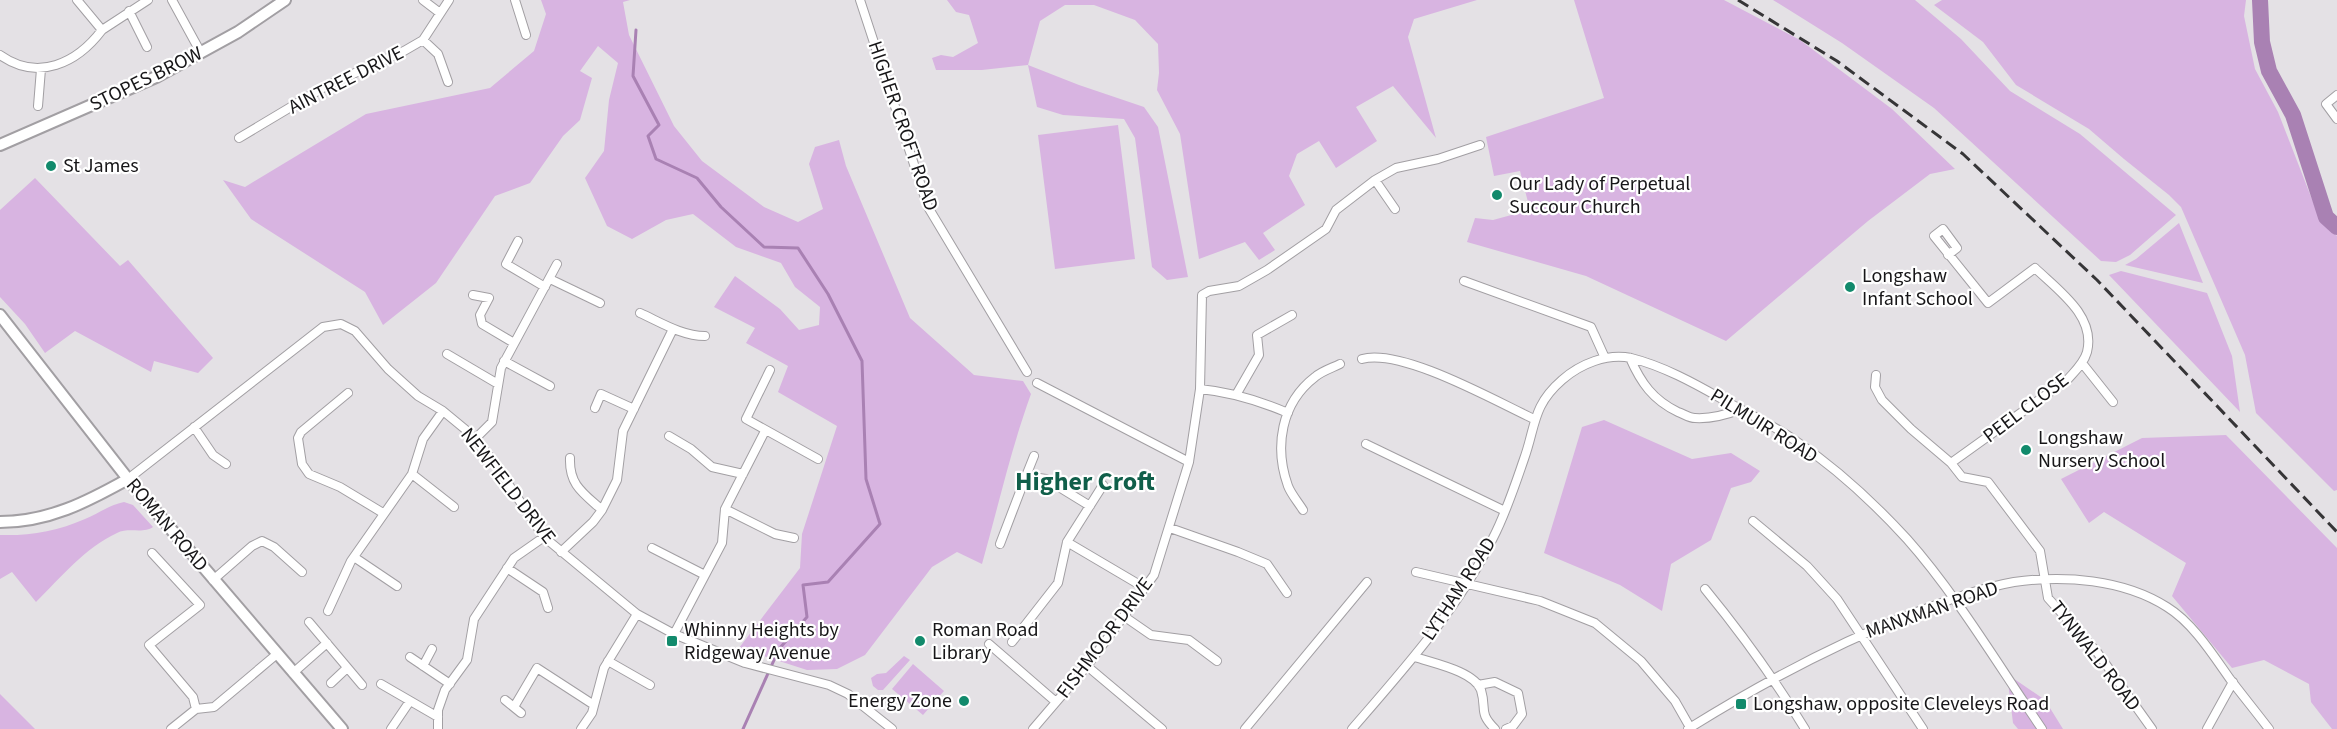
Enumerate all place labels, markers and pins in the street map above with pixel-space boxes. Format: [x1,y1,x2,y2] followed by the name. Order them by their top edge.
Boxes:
[63,152,139,180] place label: St James
[44,159,58,173] marker: St James
[1509,170,1690,221] place label: Our Lady of Perpetual Succour Church
[1490,188,1504,202] marker: Our Lady of Perpetual Succour Church
[1862,262,1973,313] place label: Longshaw Infant School
[1843,280,1857,294] marker: Longshaw Infant School
[2038,424,2165,475] place label: Longshaw Nursery School
[2019,443,2033,457] marker: Longshaw Nursery School
[684,616,840,667] place label: Whinny Heights by Ridgeway Avenue
[932,616,1039,667] place label: Roman Road Library
[665,634,679,648] marker: Whinny Heights by Ridgeway Avenue
[913,634,927,648] marker: Roman Road Library
[848,687,952,715] place label: Energy Zone
[1753,690,2049,718] place label: Longshaw, opposite Cleveleys Road
[957,694,971,708] marker: Energy Zone
[1734,697,1748,711] marker: Longshaw, opposite Cleveleys Road

